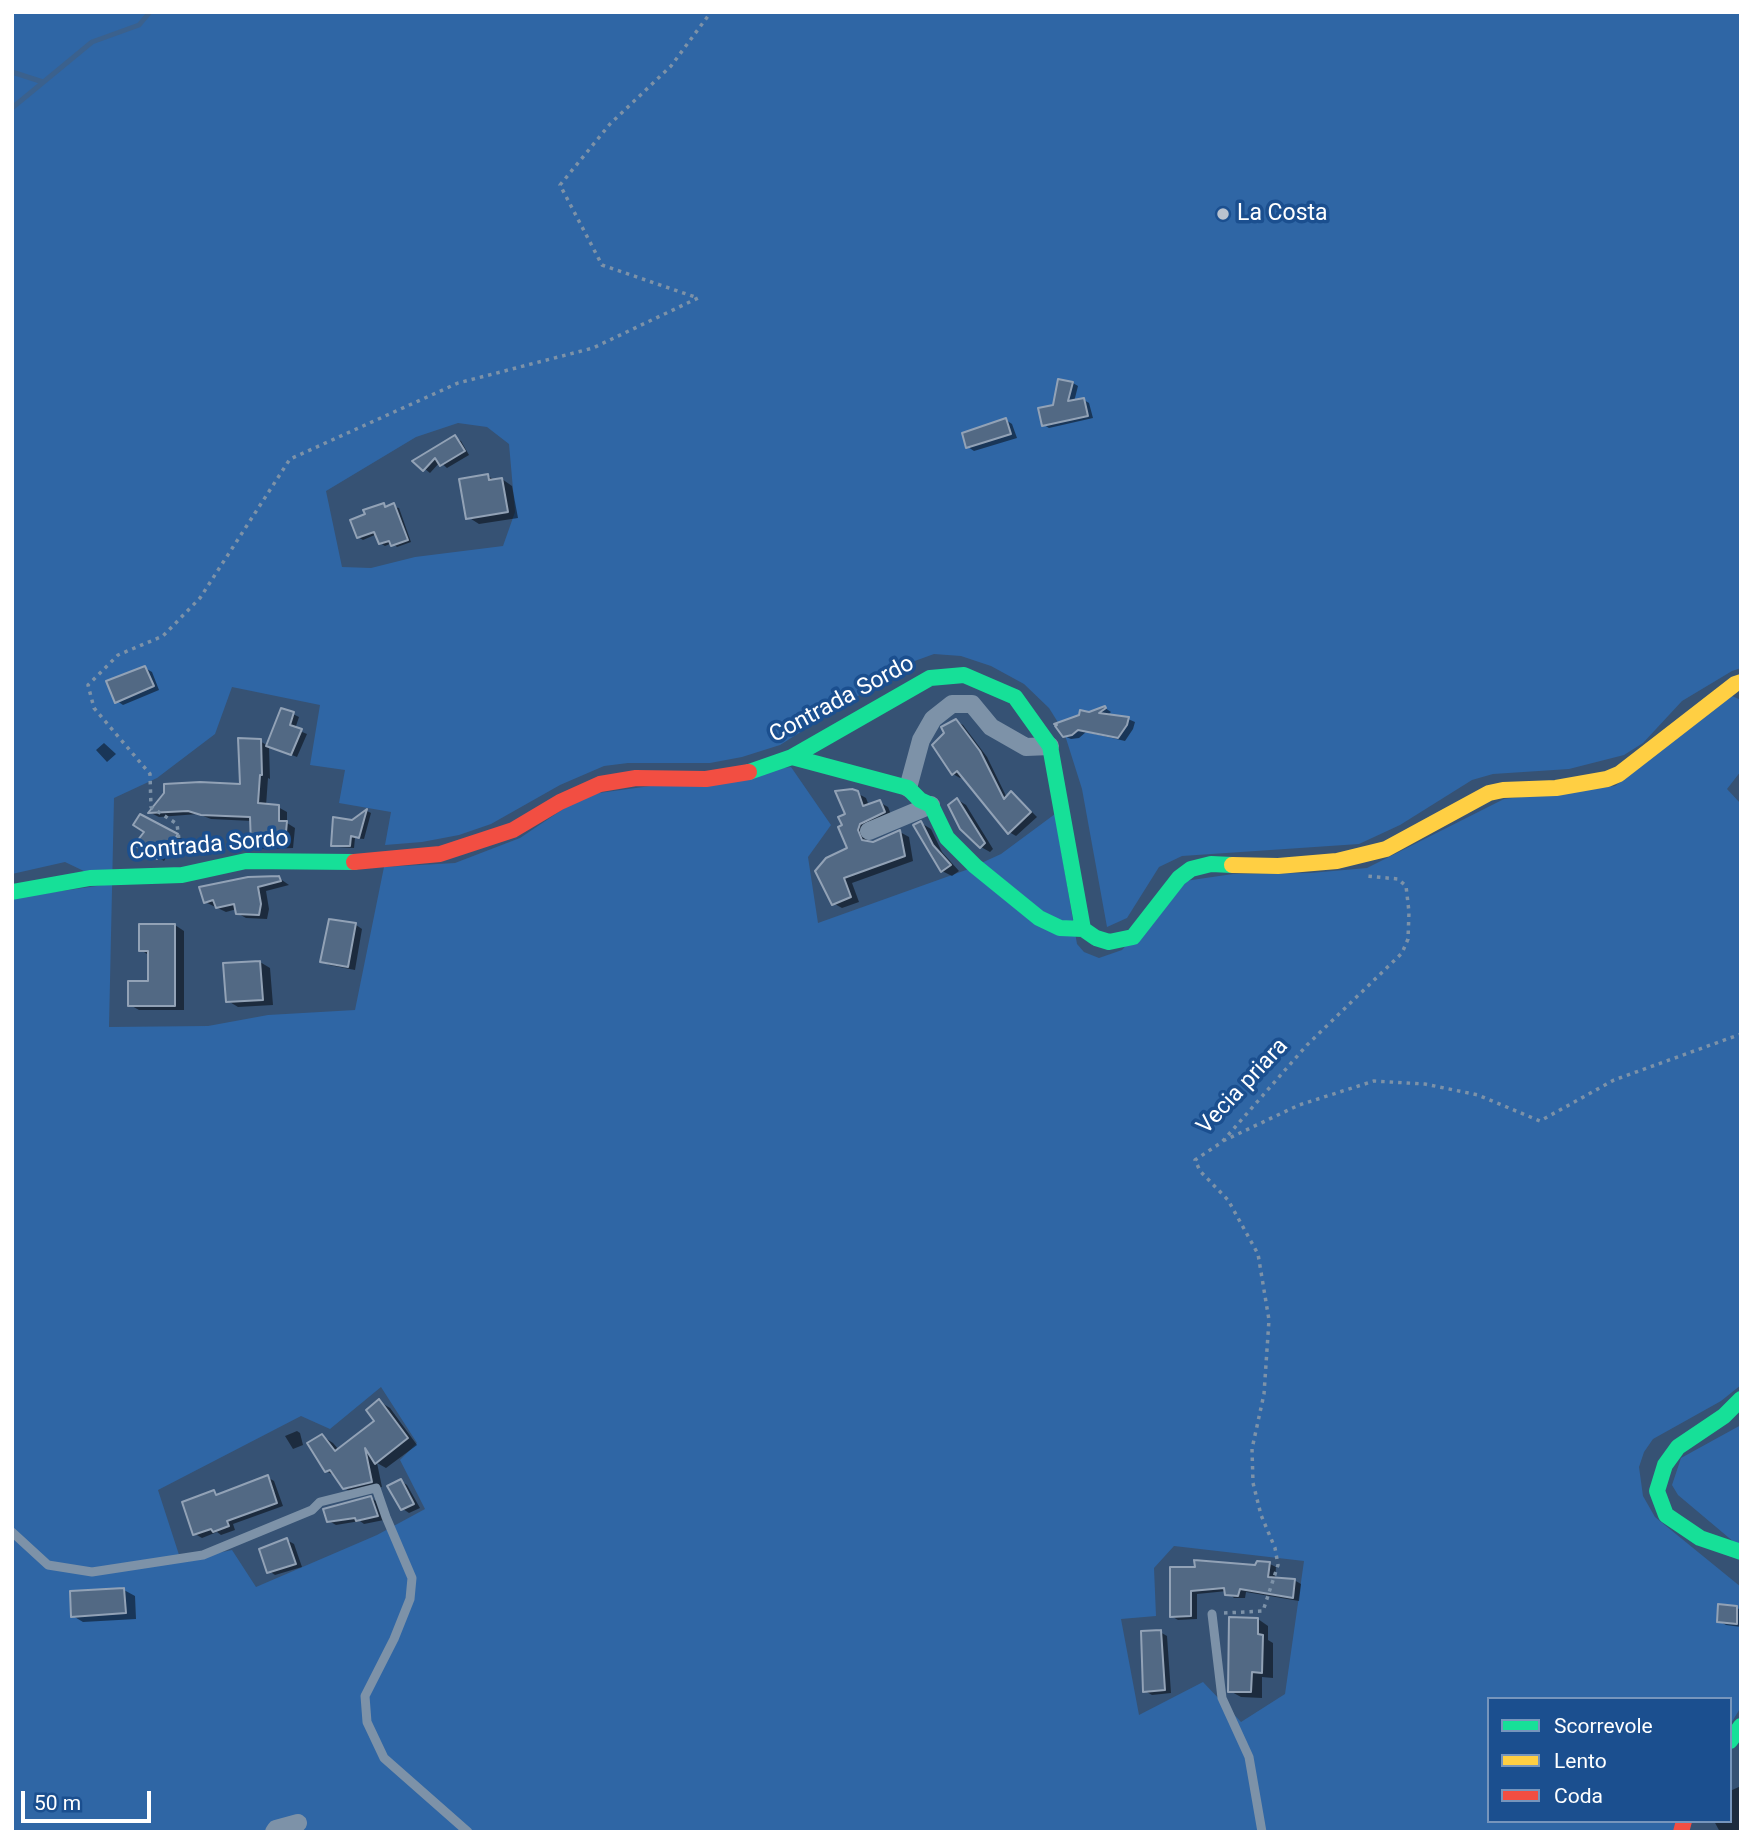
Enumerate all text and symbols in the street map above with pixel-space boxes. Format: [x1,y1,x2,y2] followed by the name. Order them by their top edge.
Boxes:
[1237,200,1328,228] place label: La Costa
[1215,206,1231,222] marker: La Costa
[765,650,919,750] street label: Contrada Sordo
[128,825,290,867] street label: Contrada Sordo
[1192,1033,1294,1141] street label: Vecia priara
[1487,1697,1732,1823] legend
[1554,1714,1653,1738] text: Scorrevole
[1554,1749,1607,1773] text: Lento
[24,1778,154,1822] scale bar
[1554,1784,1603,1808] text: Coda
[34,1791,81,1815] text: 50 m

